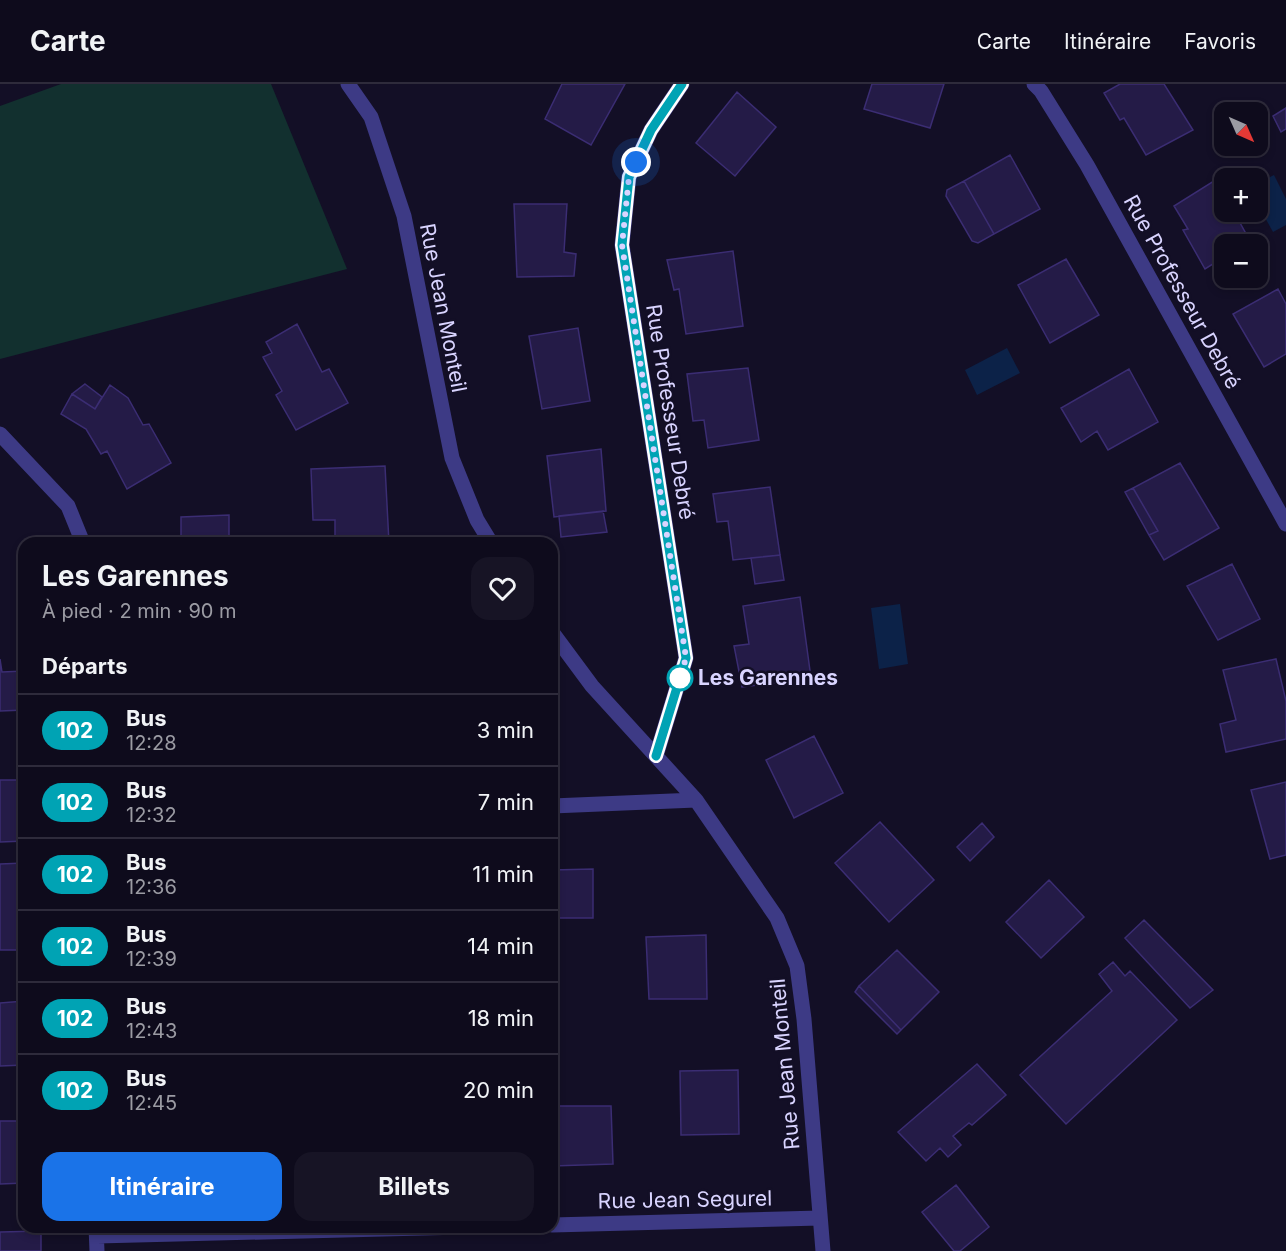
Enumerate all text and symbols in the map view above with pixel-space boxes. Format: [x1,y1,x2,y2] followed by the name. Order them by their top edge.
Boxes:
[30,24,106,58] text: Carte
[977,29,1031,54] text: Carte
[1064,29,1151,54] text: Itinéraire
[1184,29,1256,54] text: Favoris
[1214,102,1268,156] north arrow
[1214,102,1268,288] map controls
[621,147,651,177] your location
[1214,168,1268,222] button: +
[1119,190,1246,393] street label: Rue Professeur Debré
[415,221,472,395] street label: Rue Jean Monteil
[1214,234,1268,288] button: −
[641,302,700,521] street label: Rue Professeur Debré
[471,557,534,620] button: heart
[42,559,229,593] text: Les Garennes
[42,599,237,623] text: À pied · 2 min · 90 m
[42,653,127,679] text: Départs
[667,665,693,691] marker: Les Garennes
[698,665,838,690] place label: Les Garennes
[126,705,167,731] text: Bus
[477,717,534,743] text: 3 min
[57,718,93,743] text: 102
[126,731,177,755] text: 12:28
[126,777,167,803] text: Bus
[478,789,534,815] text: 7 min
[57,790,93,815] text: 102
[126,803,177,827] text: 12:32
[126,849,167,875] text: Bus
[472,861,534,887] text: 11 min
[57,862,93,887] text: 102
[126,875,177,899] text: 12:36
[126,921,167,947] text: Bus
[467,933,534,959] text: 14 min
[57,934,93,959] text: 102
[126,947,177,971] text: 12:39
[765,977,804,1151] street label: Rue Jean Monteil
[126,993,167,1019] text: Bus
[468,1005,534,1031] text: 18 min
[57,1006,93,1031] text: 102
[126,1019,177,1043] text: 12:43
[126,1065,167,1091] text: Bus
[463,1077,534,1103] text: 20 min
[57,1078,93,1103] text: 102
[126,1091,177,1115] text: 12:45
[42,1152,282,1221] button: Itinéraire
[294,1152,534,1221] button: Billets
[598,1185,772,1214] street label: Rue Jean Segurel

